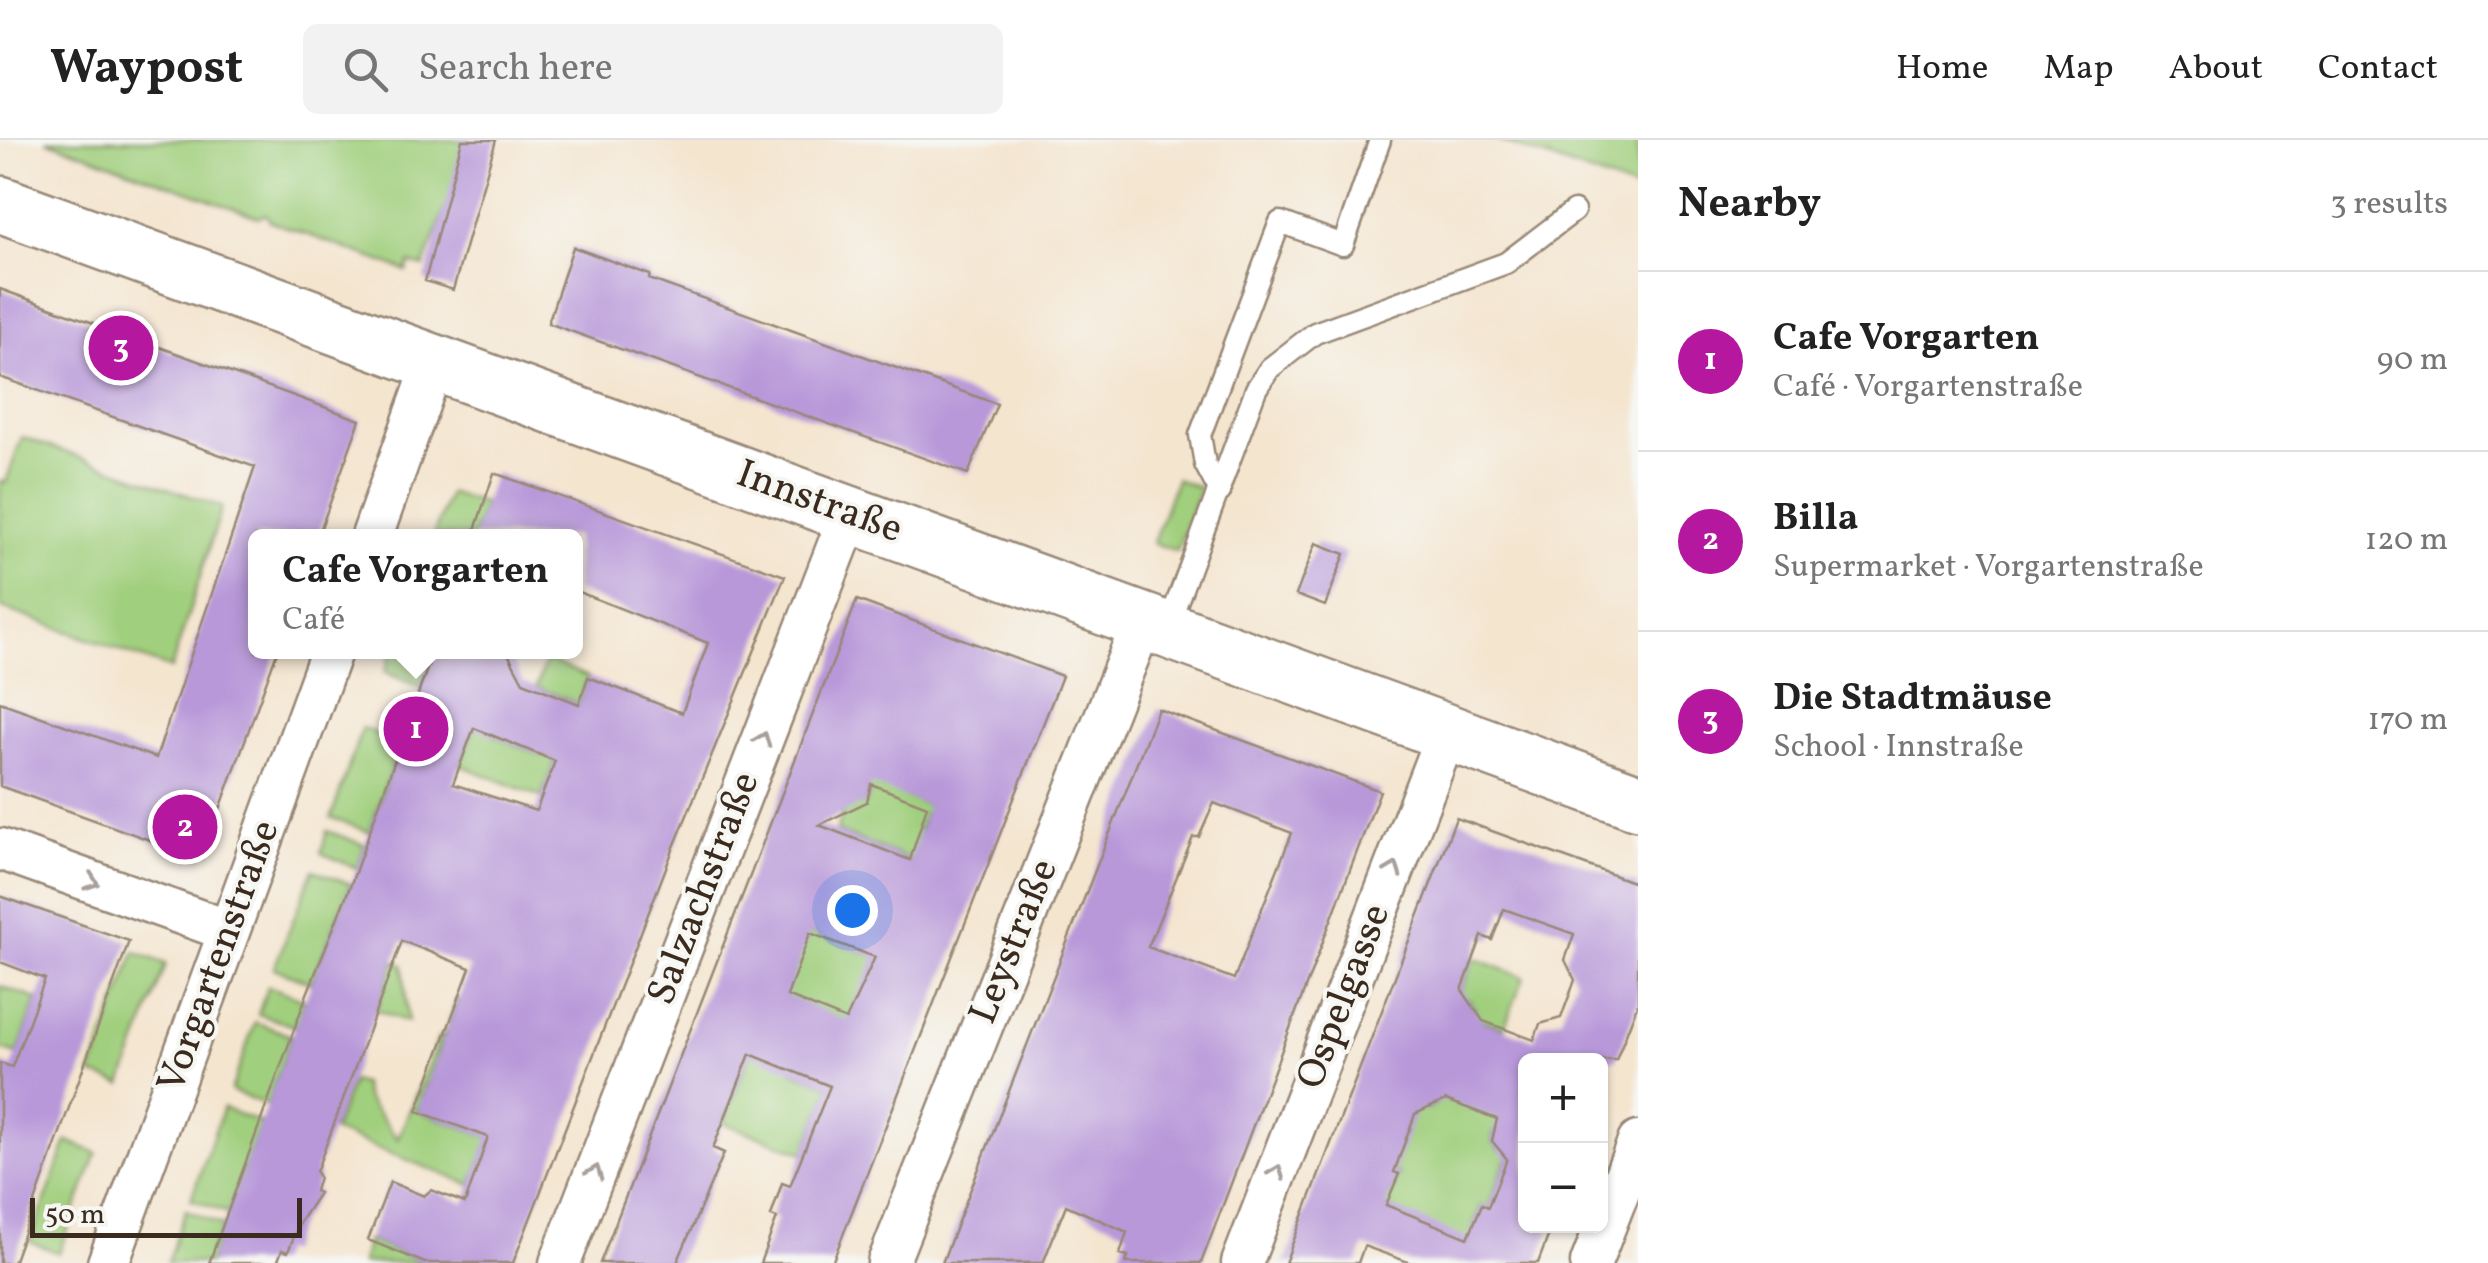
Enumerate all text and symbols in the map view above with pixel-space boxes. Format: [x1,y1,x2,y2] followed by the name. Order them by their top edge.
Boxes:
[303,24,1003,114] search box
[50,36,243,103] text: Waypost
[338,42,393,97] icon: search
[418,43,613,96] text: Search here
[1896,45,1988,93] text: Home
[2043,45,2114,93] text: Map
[2169,45,2263,93] text: About
[2318,45,2438,93] text: Contact
[1678,176,1821,235] text: Nearby
[2330,183,2448,227] text: 3 results
[88,310,154,386] pin: 3
[1773,313,2040,366] text: Cafe Vorgarten
[1704,339,1717,383] text: 1
[2377,339,2448,383] text: 90 m
[1773,366,2083,410] text: Café · Vorgartenstraße
[728,447,910,559] street label: Innstraße
[1773,493,1858,546] text: Billa
[1702,519,1719,563] text: 2
[2365,519,2448,563] text: 120 m
[248,529,583,659] popup
[282,546,549,599] text: Cafe Vorgarten
[1773,546,2204,590] text: Supermarket · Vorgartenstraße
[282,599,345,643] text: Café
[1773,673,2052,726] text: Die Stadtmäuse
[384,692,448,766] pin: 1
[1702,699,1719,743] text: 3
[2367,699,2448,743] text: 170 m
[1773,726,2024,770] text: School · Innstraße
[752,731,772,748] one-way arrow
[635,764,775,1014] street label: Salzachstraße
[152,790,218,864] pin: 2
[145,813,295,1101] street label: Vorgartenstraße
[957,851,1073,1033] street label: Leystraße
[1382,861,1403,878] one-way arrow
[82,870,99,891] one-way arrow
[827,885,878,936] your location
[1284,897,1406,1097] street label: Ospelgasse
[1518,1053,1608,1233] map controls
[1518,1053,1608,1143] button: +
[1518,1143,1608,1233] button: −
[583,1164,603,1182] one-way arrow
[1266,1164,1286,1182] one-way arrow
[30,1193,302,1238] scale bar
[45,1196,105,1235] text: 50 m

